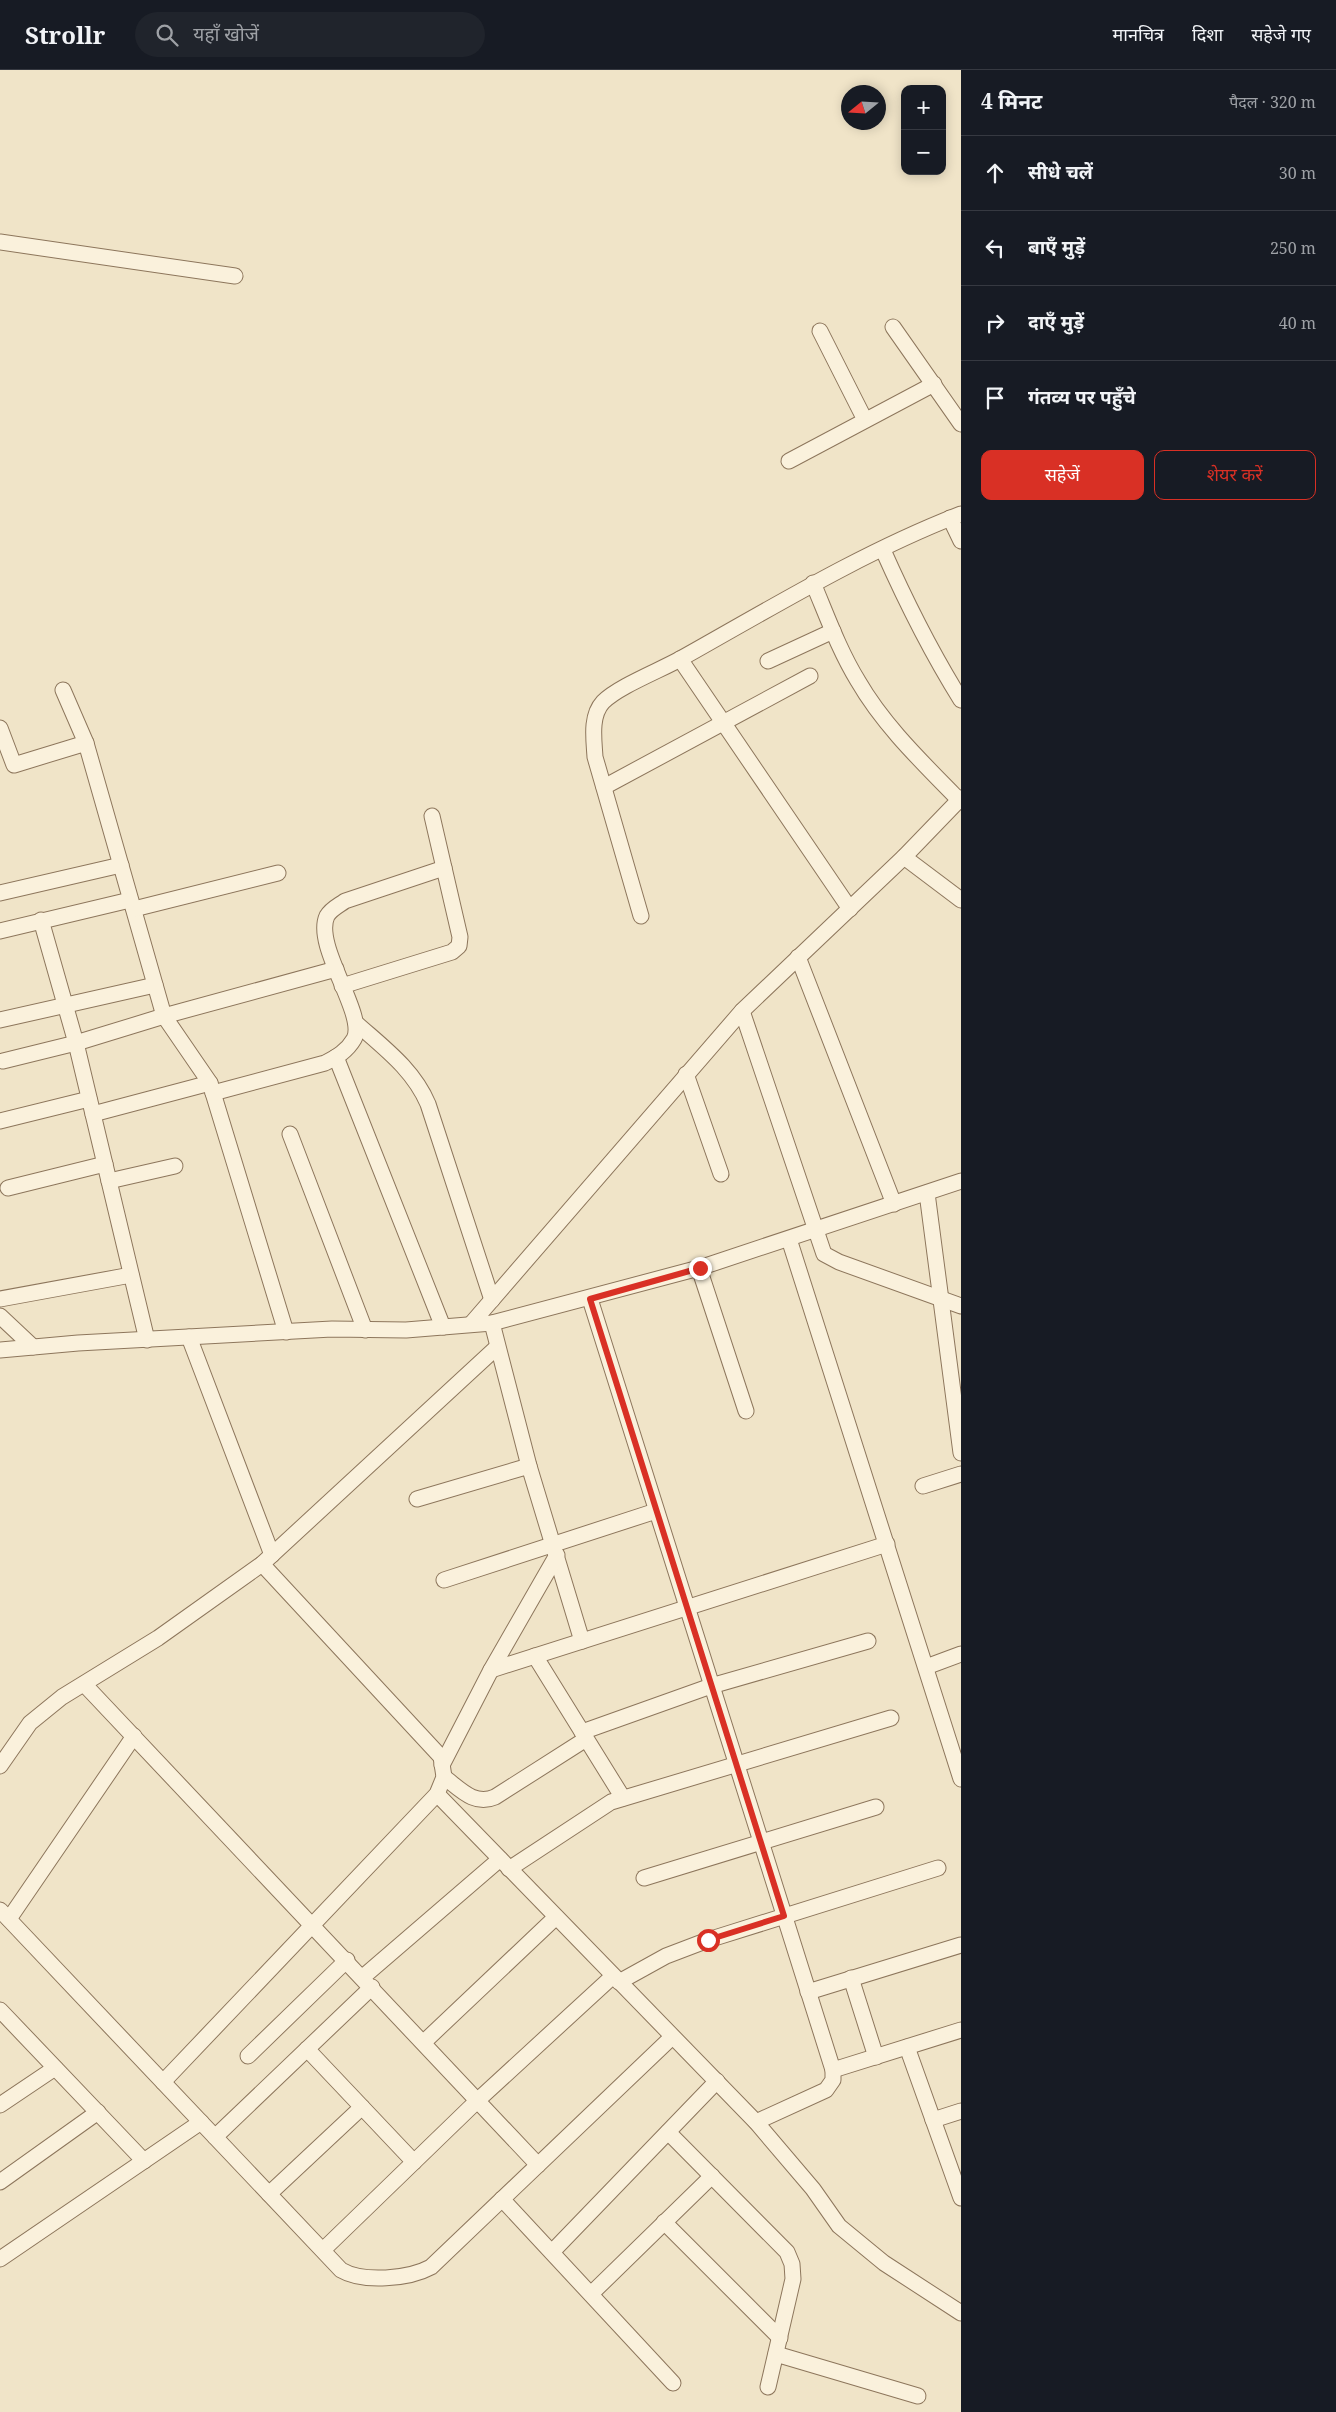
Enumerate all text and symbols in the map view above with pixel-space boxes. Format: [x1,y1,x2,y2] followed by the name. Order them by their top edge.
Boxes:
[135,12,485,57] search box
[25,18,105,51] text: Strollr
[153,21,181,49] icon: search
[193,21,259,47] text: यहाँ खोजें
[1113,22,1164,46] text: मानचित्र
[1192,22,1223,46] text: दिशा
[1251,22,1311,46] text: सहेजे गए
[841,85,886,130] north arrow
[901,85,946,175] map controls
[901,85,946,130] button: +
[981,87,1042,115] text: 4 मिनट
[1229,91,1316,113] text: पैदल · 320 m
[901,130,946,175] button: −
[981,159,1009,187] icon: ahead
[1028,159,1093,185] text: सीधे चलें
[1279,162,1316,184] text: 30 m
[981,234,1009,262] icon: left
[1028,234,1085,260] text: बाएँ मुड़ें
[1270,237,1316,259] text: 250 m
[981,309,1009,337] icon: right
[1028,309,1084,335] text: दाएँ मुड़ें
[1279,312,1316,334] text: 40 m
[981,384,1009,412] icon: arrive
[1028,384,1136,410] text: गंतव्य पर पहुँचे
[981,450,1144,500] button: सहेजें
[1154,450,1316,500] button: शेयर करें
[689,1257,712,1280] route end
[697,1929,720,1952] route start

